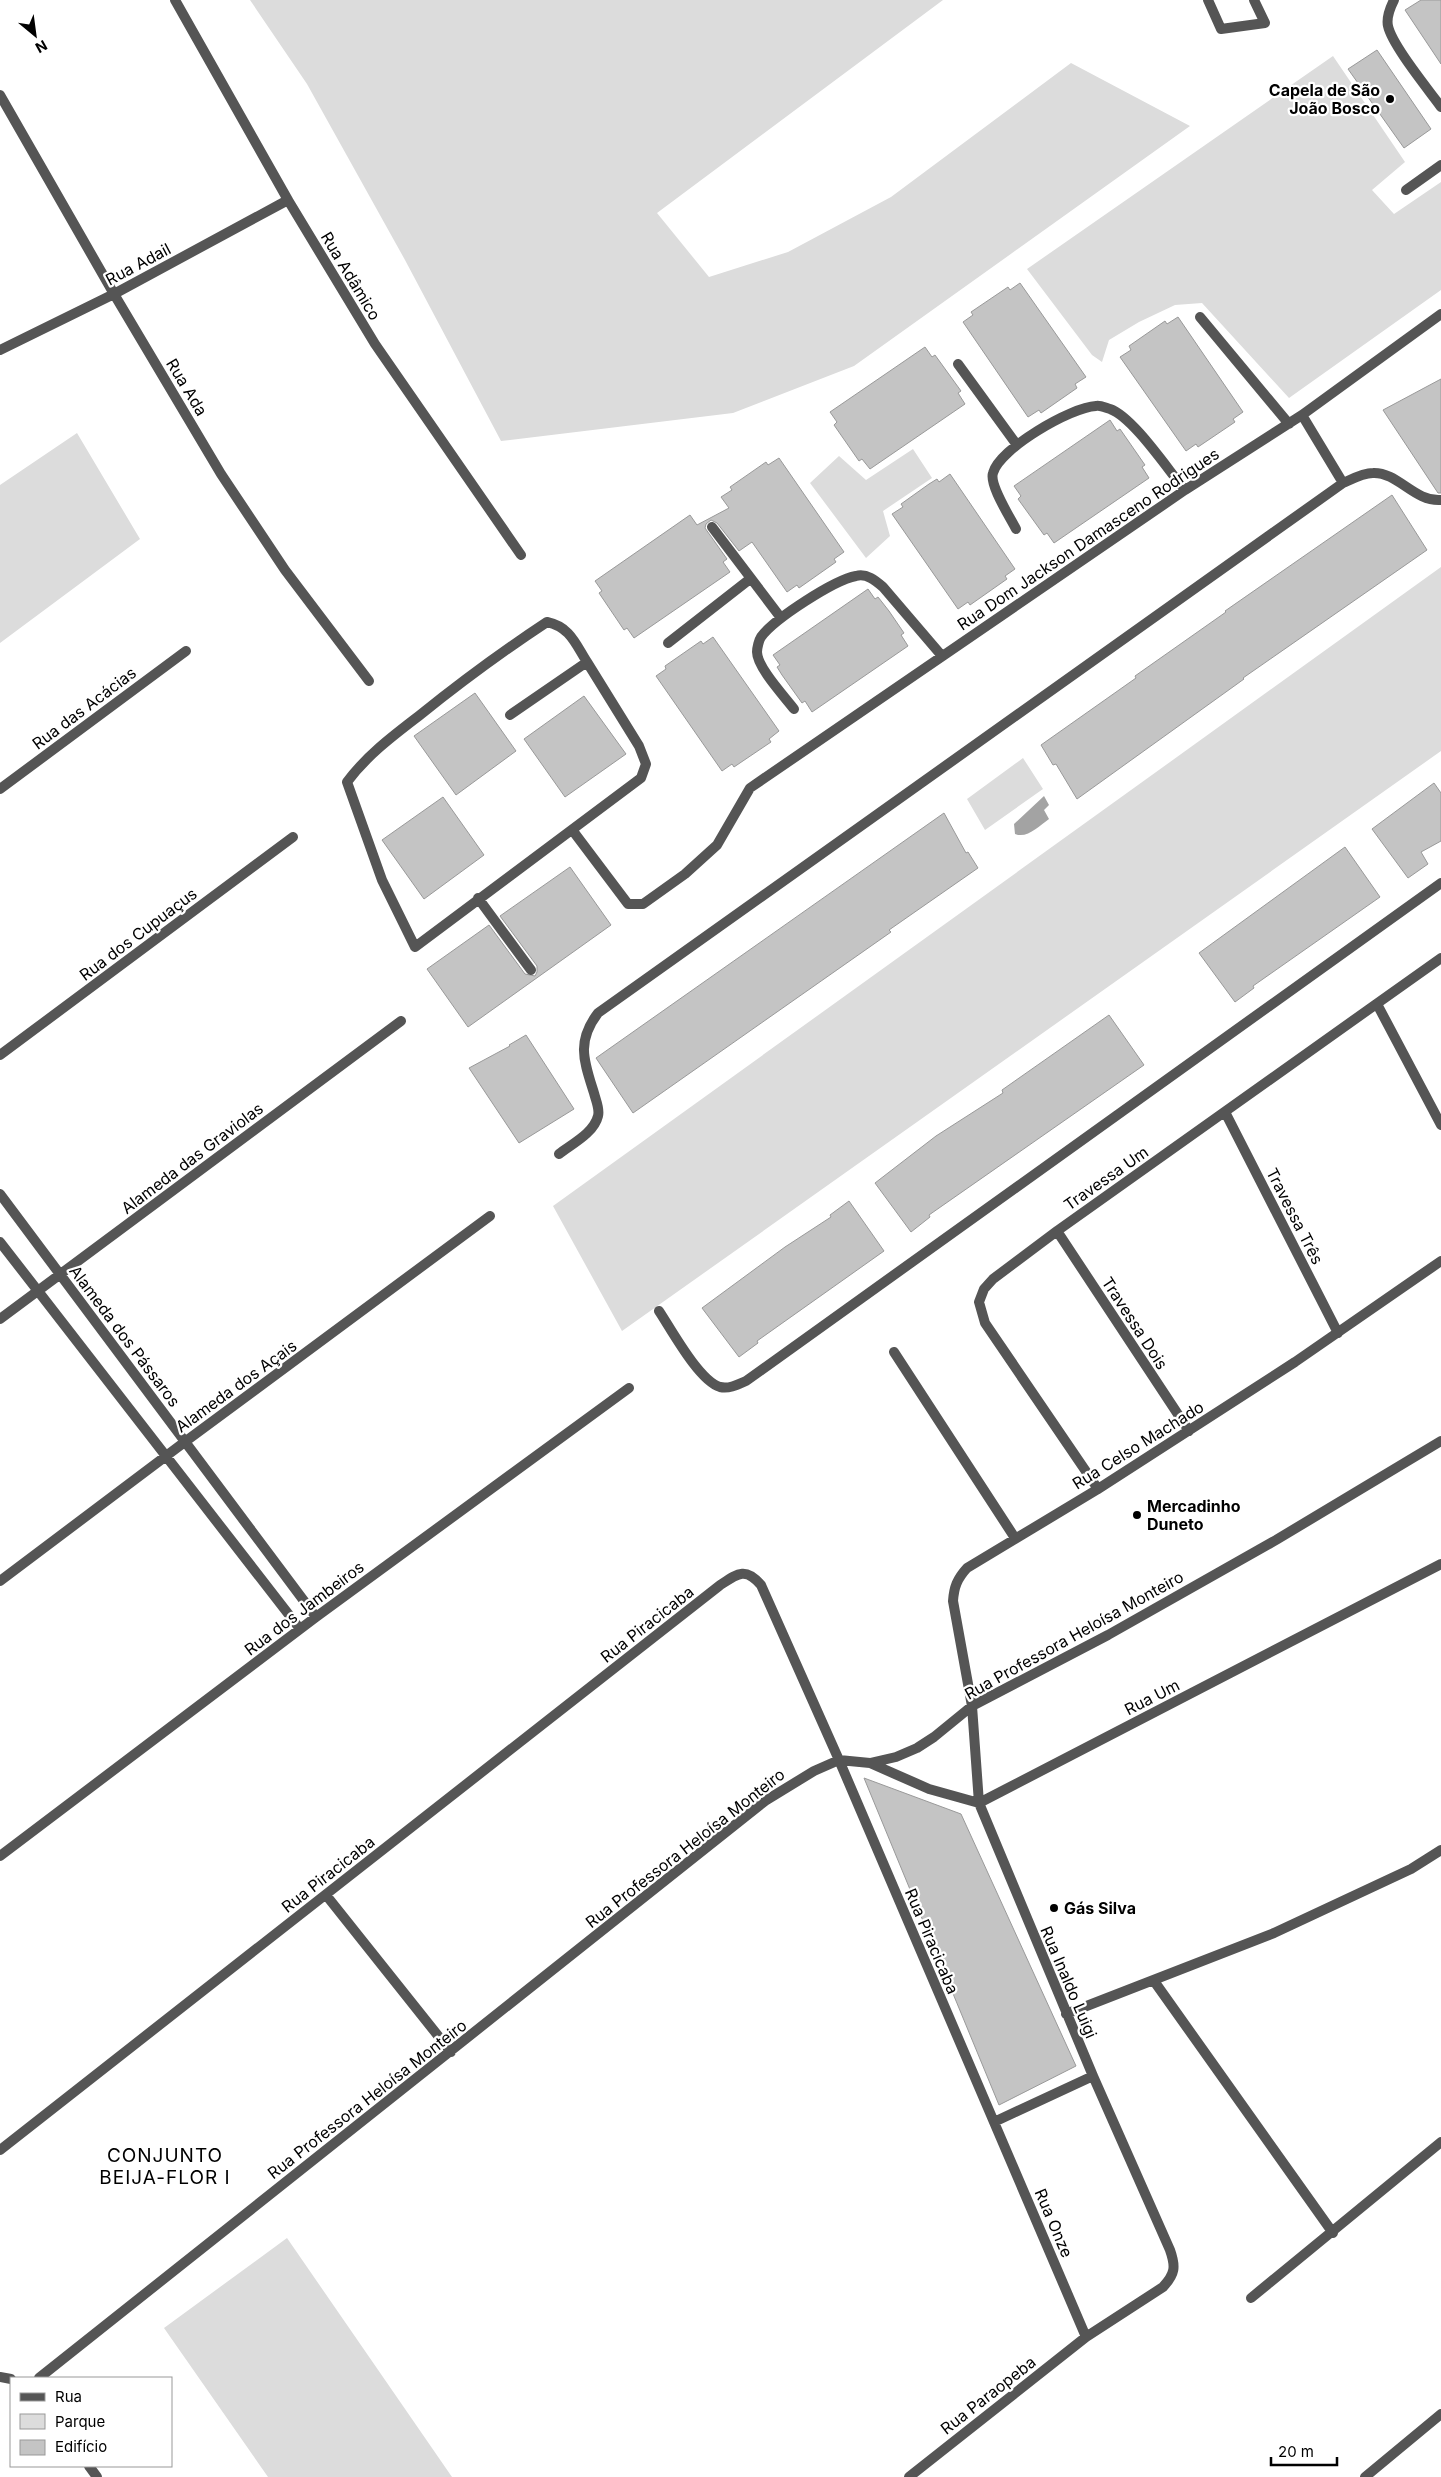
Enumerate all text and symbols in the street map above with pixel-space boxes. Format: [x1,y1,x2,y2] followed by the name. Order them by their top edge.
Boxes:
[10,10,60,60] north arrow
[33,37,50,57] text: N
[1269,80,1380,118] place label: Capela de São João Bosco
[1384,93,1396,105] marker: Capela de São João Bosco
[317,228,385,324] street label: Rua Adâmico
[102,239,174,289] street label: Rua Adail
[162,355,212,419] street label: Rua Ada
[953,444,1223,634] street label: Rua Dom Jackson Damasceno Rodrigues
[28,662,140,754] street label: Rua das Acácias
[75,883,201,985] street label: Rua dos Cupuaçus
[117,1098,267,1218] street label: Alameda das Graviolas
[1060,1142,1152,1214] street label: Travessa Um
[1262,1164,1328,1268] street label: Travessa Três
[65,1261,185,1411] street label: Alameda dos Pássaros
[1098,1273,1172,1373] street label: Travessa Dois
[172,1335,300,1437] street label: Alameda dos Açais
[1069,1396,1207,1494] street label: Rua Celso Machado
[1147,1496,1241,1534] place label: Mercadinho Duneto
[1131,1509,1143,1521] marker: Mercadinho Duneto
[240,1557,368,1659] street label: Rua dos Jambeiros
[961,1566,1187,1704] street label: Rua Professora Heloísa Monteiro
[596,1581,698,1667] street label: Rua Piracicaba
[1121,1675,1183,1719] street label: Rua Um
[581,1764,789,1932] street label: Rua Professora Heloísa Monteiro
[277,1831,379,1917] street label: Rua Piracicaba
[901,1885,963,1997] street label: Rua Piracicaba
[1064,1898,1136,1918] place label: Gás Silva
[1048,1902,1060,1914] marker: Gás Silva
[1036,1923,1102,2041] street label: Rua Inaldo Luigi
[263,2015,471,2183] street label: Rua Professora Heloísa Monteiro
[99,2144,231,2189] district label: CONJUNTO BEIJA-FLOR I
[1031,2186,1077,2260] street label: Rua Onze
[936,2352,1040,2438] street label: Rua Paraopeba
[10,2377,172,2467] legend
[55,2387,82,2406] text: Rua
[55,2412,105,2431] text: Parque
[1271,2434,1337,2466] scale bar
[55,2437,107,2456] text: Edifício
[1278,2442,1314,2461] text: 20 m

